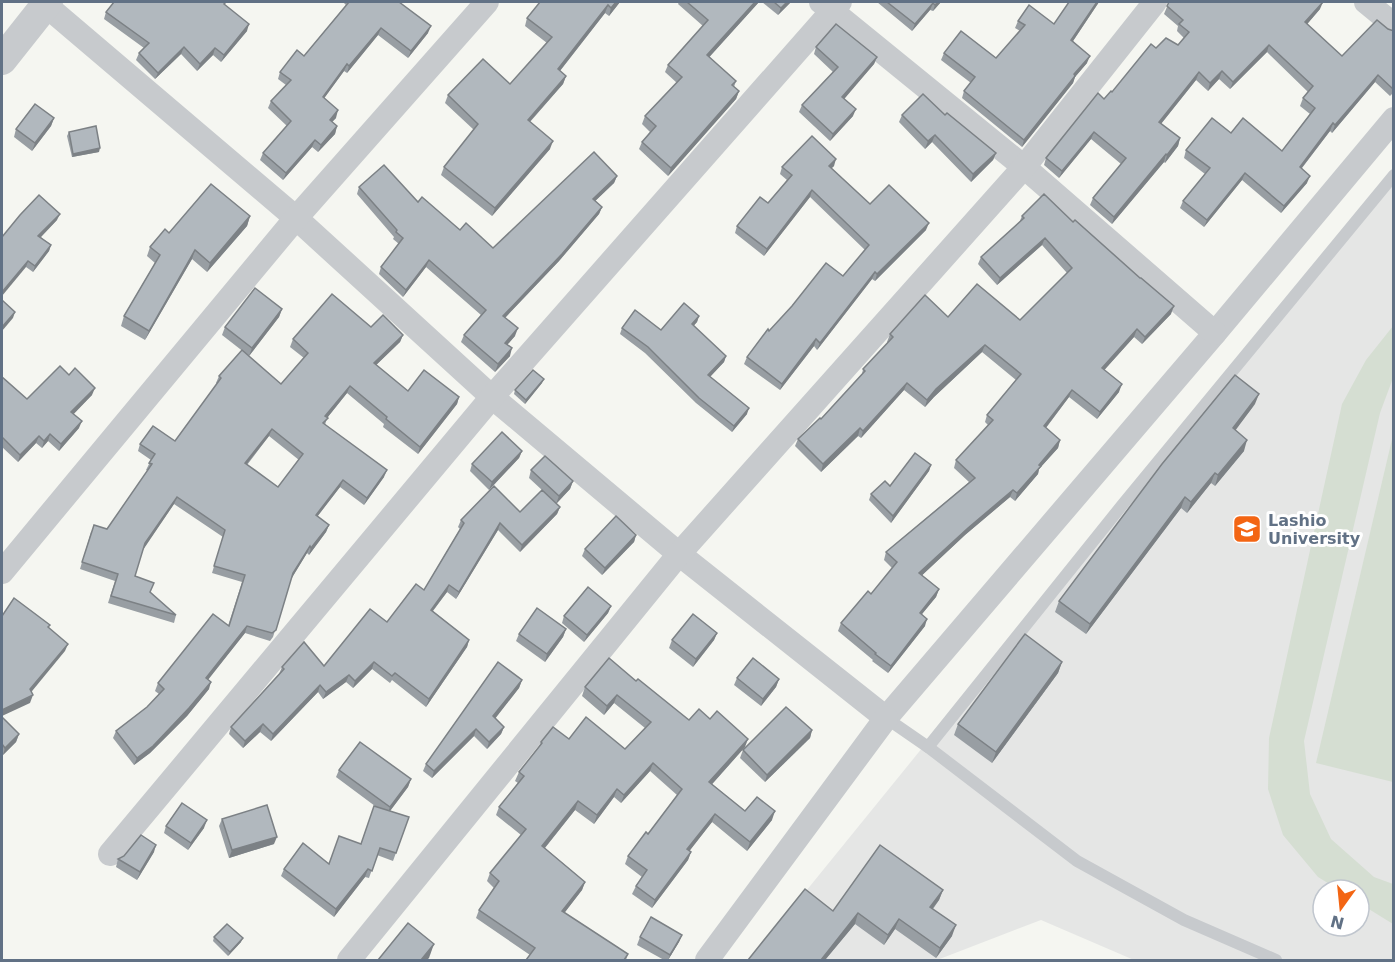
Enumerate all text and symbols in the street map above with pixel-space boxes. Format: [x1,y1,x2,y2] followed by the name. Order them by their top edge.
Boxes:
[1268,511,1361,548] place label: Lashio University
[1231,513,1263,545] school or university icon: Lashio University
[1311,878,1371,938] north arrow
[1328,911,1346,933] text: N

